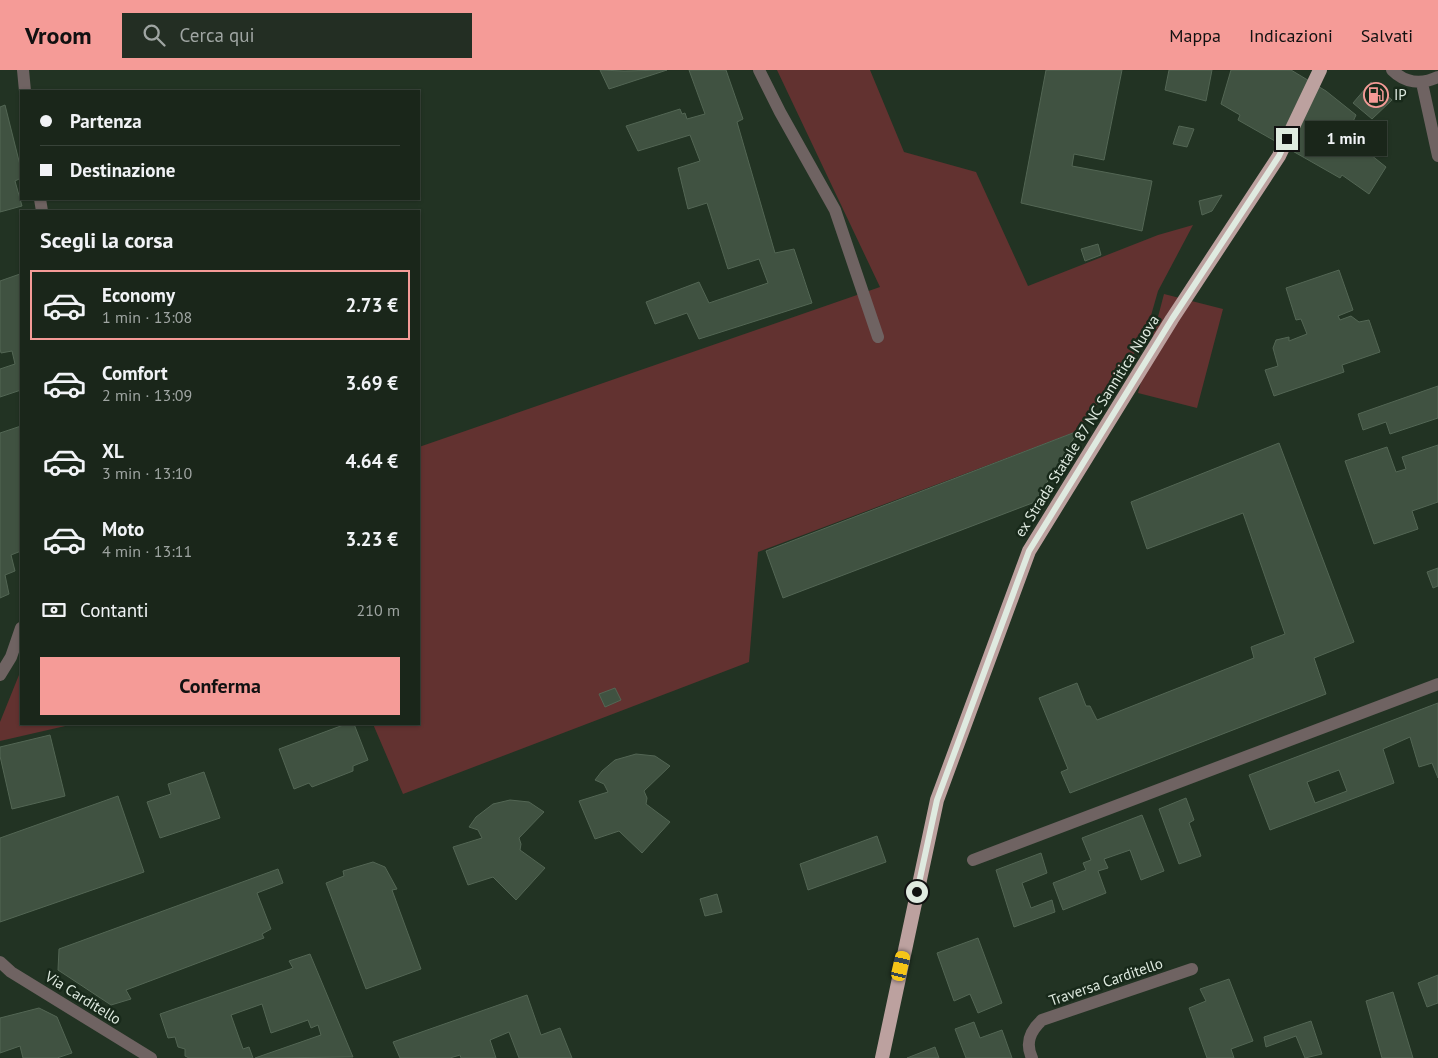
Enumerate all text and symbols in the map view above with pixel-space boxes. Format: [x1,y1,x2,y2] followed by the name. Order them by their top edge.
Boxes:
[122,13,472,58] search box
[25,20,92,51] text: Vroom
[140,21,168,49] icon: search
[180,23,255,47] text: Cerca qui
[1169,24,1221,47] text: Mappa
[1249,24,1333,47] text: Indicazioni
[1361,24,1413,47] text: Salvati
[1363,82,1389,108] fuel station icon: IP
[1394,85,1407,104] place label: IP
[70,109,142,133] text: Partenza
[1304,122,1387,156] callout: 1 min
[1276,128,1298,150] route end
[1326,128,1366,148] text: 1 min
[70,158,176,182] text: Destinazione
[40,226,173,254] text: Scegli la corsa
[42,283,87,328] icon: car
[102,283,175,307] text: Economy
[345,293,398,317] text: 2.73 €
[102,307,192,327] text: 1 min · 13:08
[1010,311,1163,540] street label: ex Strada Statale 87 NC Sannitica Nuova
[42,361,87,406] icon: car
[102,361,168,385] text: Comfort
[345,371,398,395] text: 3.69 €
[102,385,192,405] text: 2 min · 13:09
[42,439,87,484] icon: car
[102,439,124,463] text: XL
[345,449,398,473] text: 4.64 €
[102,463,192,483] text: 3 min · 13:10
[42,517,87,562] icon: car
[102,517,144,541] text: Moto
[345,527,398,551] text: 3.23 €
[102,541,192,561] text: 4 min · 13:11
[40,596,68,624] icon: cash
[80,598,149,622] text: Contanti
[357,600,400,620] text: 210 m
[40,657,400,715] button: Conferma
[906,881,928,903] route start
[890,950,911,982] car
[1046,953,1165,1010] street label: Traversa Carditello
[41,966,125,1028] street label: Via Carditello

